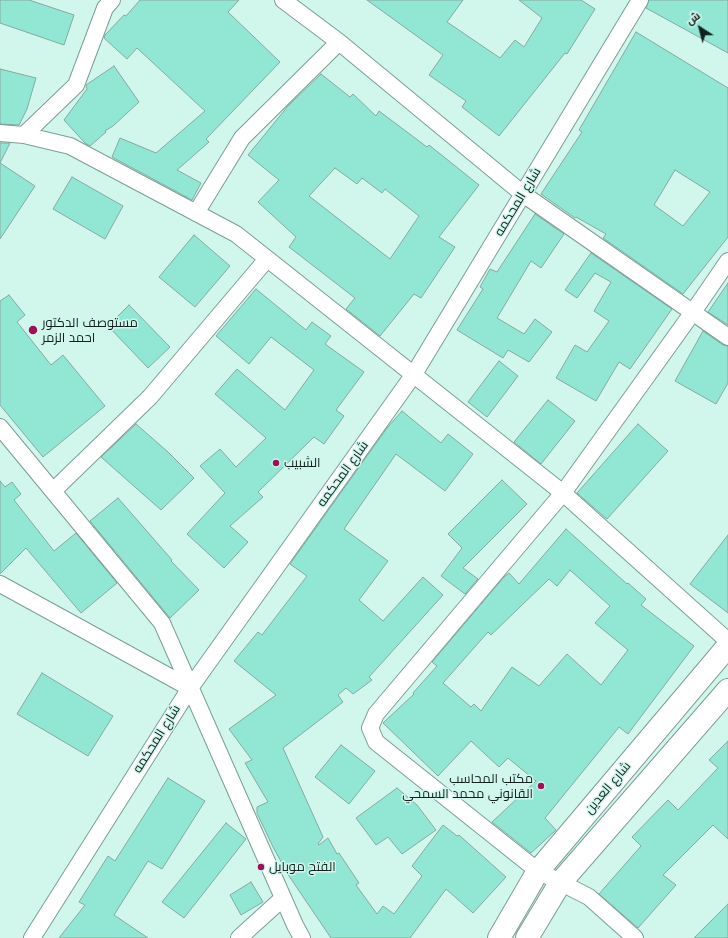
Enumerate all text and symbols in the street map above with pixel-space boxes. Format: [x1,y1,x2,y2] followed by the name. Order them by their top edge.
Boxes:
[680,8,720,48] north arrow
[684,9,702,27] text: ش
[491,165,545,239] street label: شارع المحكمه
[42,315,138,346] place label: مستوصف الدكتور احمد الزمر
[27,324,39,336] marker: مستوصف الدكتور احمد الزمر
[314,438,372,510] street label: شارع المحكمه
[284,455,321,471] place label: الشبيب
[271,458,281,468] marker: الشبيب
[130,702,184,776] street label: شارع المحكمه
[582,759,634,817] street label: شارع العدين
[402,771,533,802] place label: مكتب المحاسب القانوني محمد السمحي
[536,781,546,791] marker: مكتب المحاسب القانوني محمد السمحي
[269,859,336,875] place label: الفتح موبايل
[256,862,266,872] marker: الفتح موبايل

